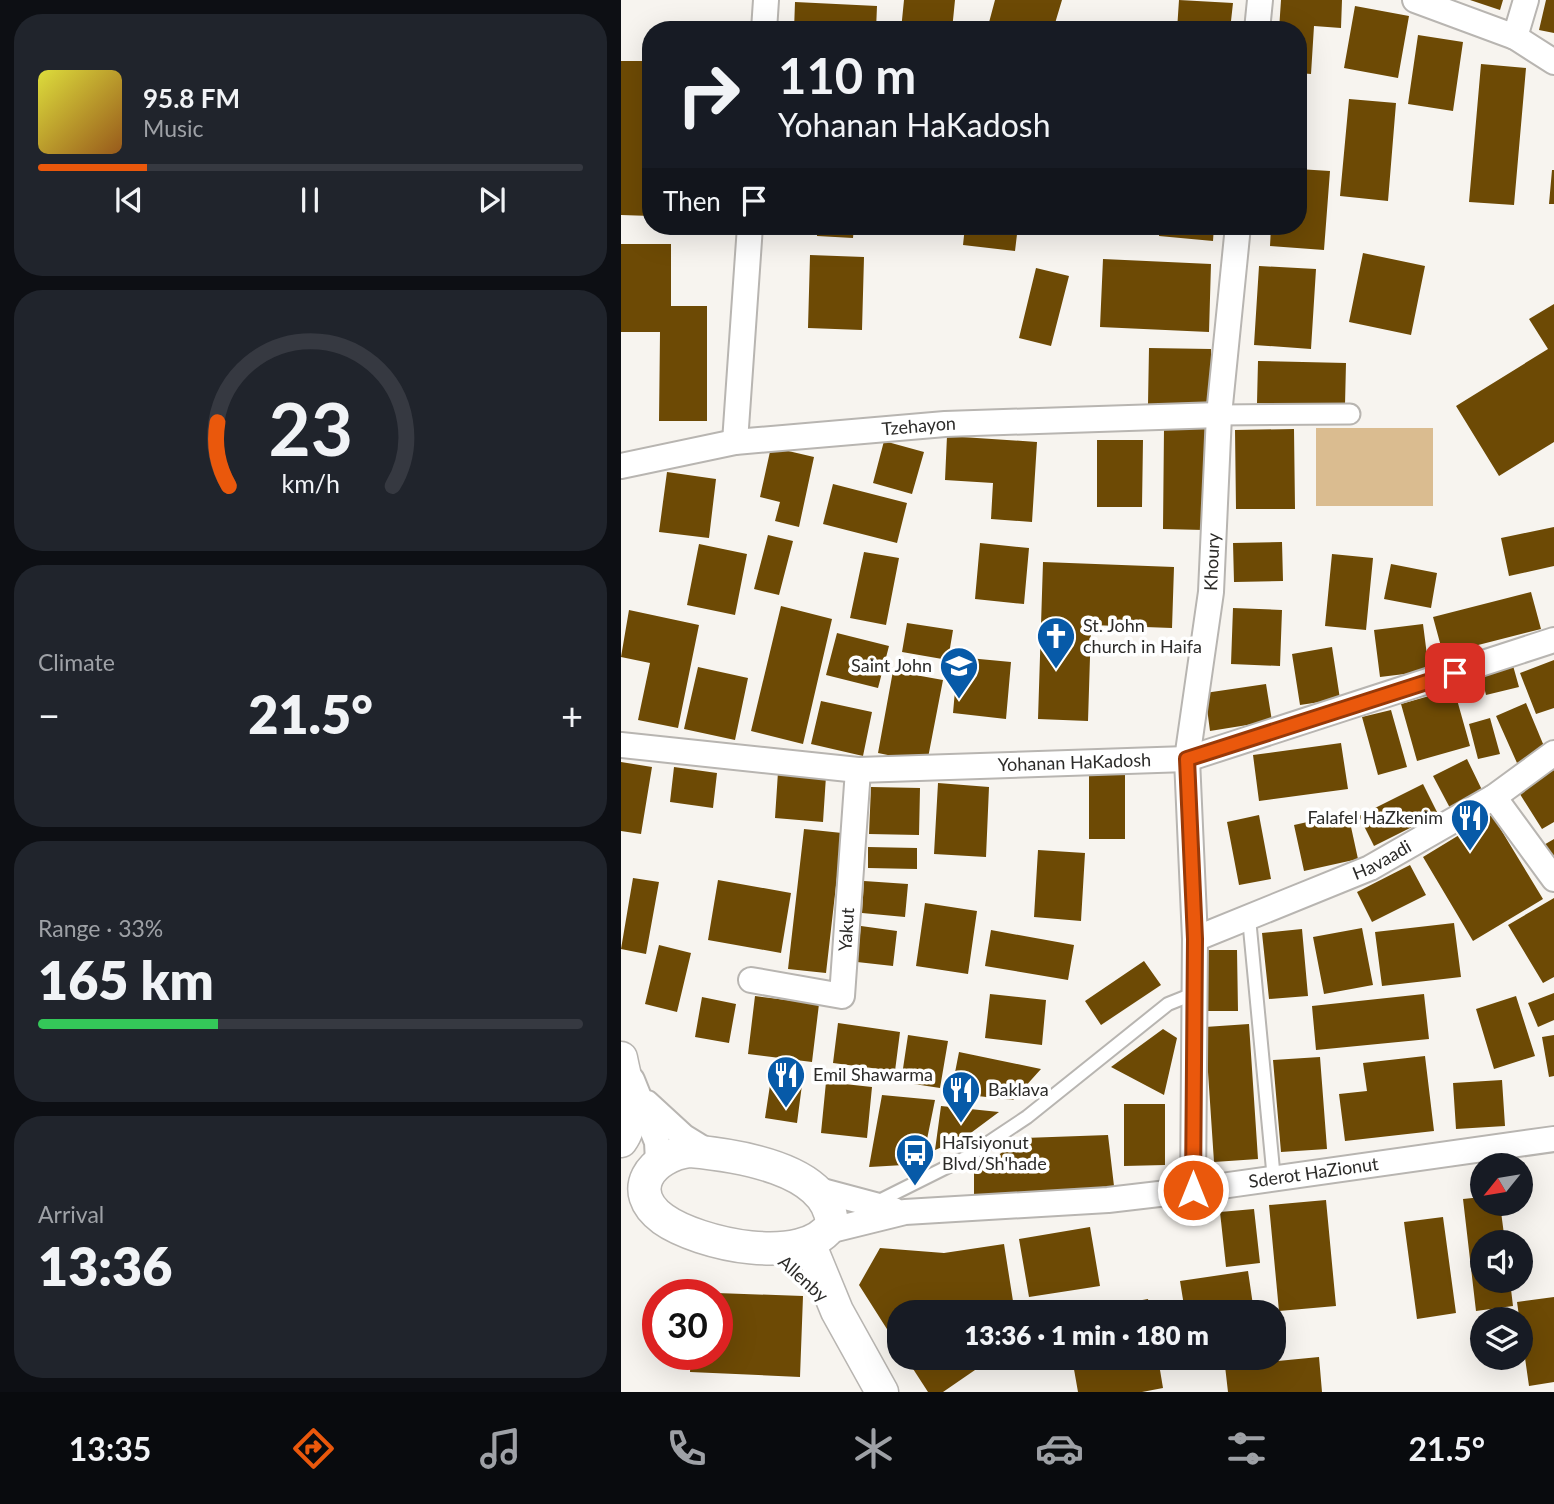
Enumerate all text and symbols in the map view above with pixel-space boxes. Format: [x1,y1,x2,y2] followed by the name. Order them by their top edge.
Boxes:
[778,46,916,104] text: 110 m
[663,49,754,140] icon: right
[143,82,240,114] text: 95.8 FM
[778,105,1051,144] text: Yohanan HaKadosh
[143,114,203,142] text: Music
[110,181,148,219] icon: previous
[291,181,329,219] icon: pause
[473,181,511,219] icon: next
[735,182,773,220] icon: arrive
[663,185,721,217] text: Then
[268,385,353,473] text: 23
[881,412,956,439] street label: Tzehayon
[281,468,340,498] text: km/h
[1199,532,1224,591] street label: Khoury
[1083,614,1202,657] place label: St. John church in Haifa
[1035,615,1077,670] church icon: St. John church in Haifa
[1425,643,1485,703] pin
[938,645,980,700] school or university icon: Saint John
[38,648,115,676] text: Climate
[851,654,932,676] place label: Saint John
[1436,654,1474,692] icon: arrive
[248,683,373,745] text: 21.5°
[38,692,60,738] text: −
[561,692,583,738] text: +
[998,748,1152,775] street label: Yohanan HaKadosh
[1449,797,1491,852] restaurant icon: Falafel HaZkenim
[1307,806,1443,828] place label: Falafel HaZkenim
[1349,835,1415,884] street label: Havaadi
[833,906,858,952] street label: Yakut
[38,914,163,942] text: Range · 33%
[38,949,214,1011] text: 165 km
[765,1054,807,1109] restaurant icon: Emil Shawarma
[813,1063,933,1085] place label: Emil Shawarma
[940,1069,982,1124] restaurant icon: Baklava
[988,1078,1049,1100] place label: Baklava
[942,1131,1047,1174] place label: HaTsiyonut Blvd/Sh'hade
[894,1132,936,1187] bus stop icon: HaTsiyonut Blvd/Sh'hade
[1247,1152,1380,1192] street label: Sderot HaZionut
[1156,1153,1230,1227] position arrow
[1470,1153,1533,1216] north arrow
[1470,1153,1533,1370] map controls
[38,1200,104,1228] text: Arrival
[1470,1230,1533,1293] button: sound
[38,1235,172,1297] text: 13:36
[774,1250,834,1307] street label: Allenby
[642,1279,733,1370] speed limit sign: 30
[1470,1307,1533,1370] button: layers
[964,1319,1209,1351] text: 13:36 · 1 min · 180 m
[289,1424,338,1473] icon: directions
[476,1424,525,1473] icon: music
[662,1424,711,1473] icon: phone
[849,1424,898,1473] icon: climate
[1035,1424,1084,1473] icon: car
[1222,1424,1271,1473] icon: filters
[69,1429,151,1468] text: 13:35
[1409,1429,1485,1468] text: 21.5°

